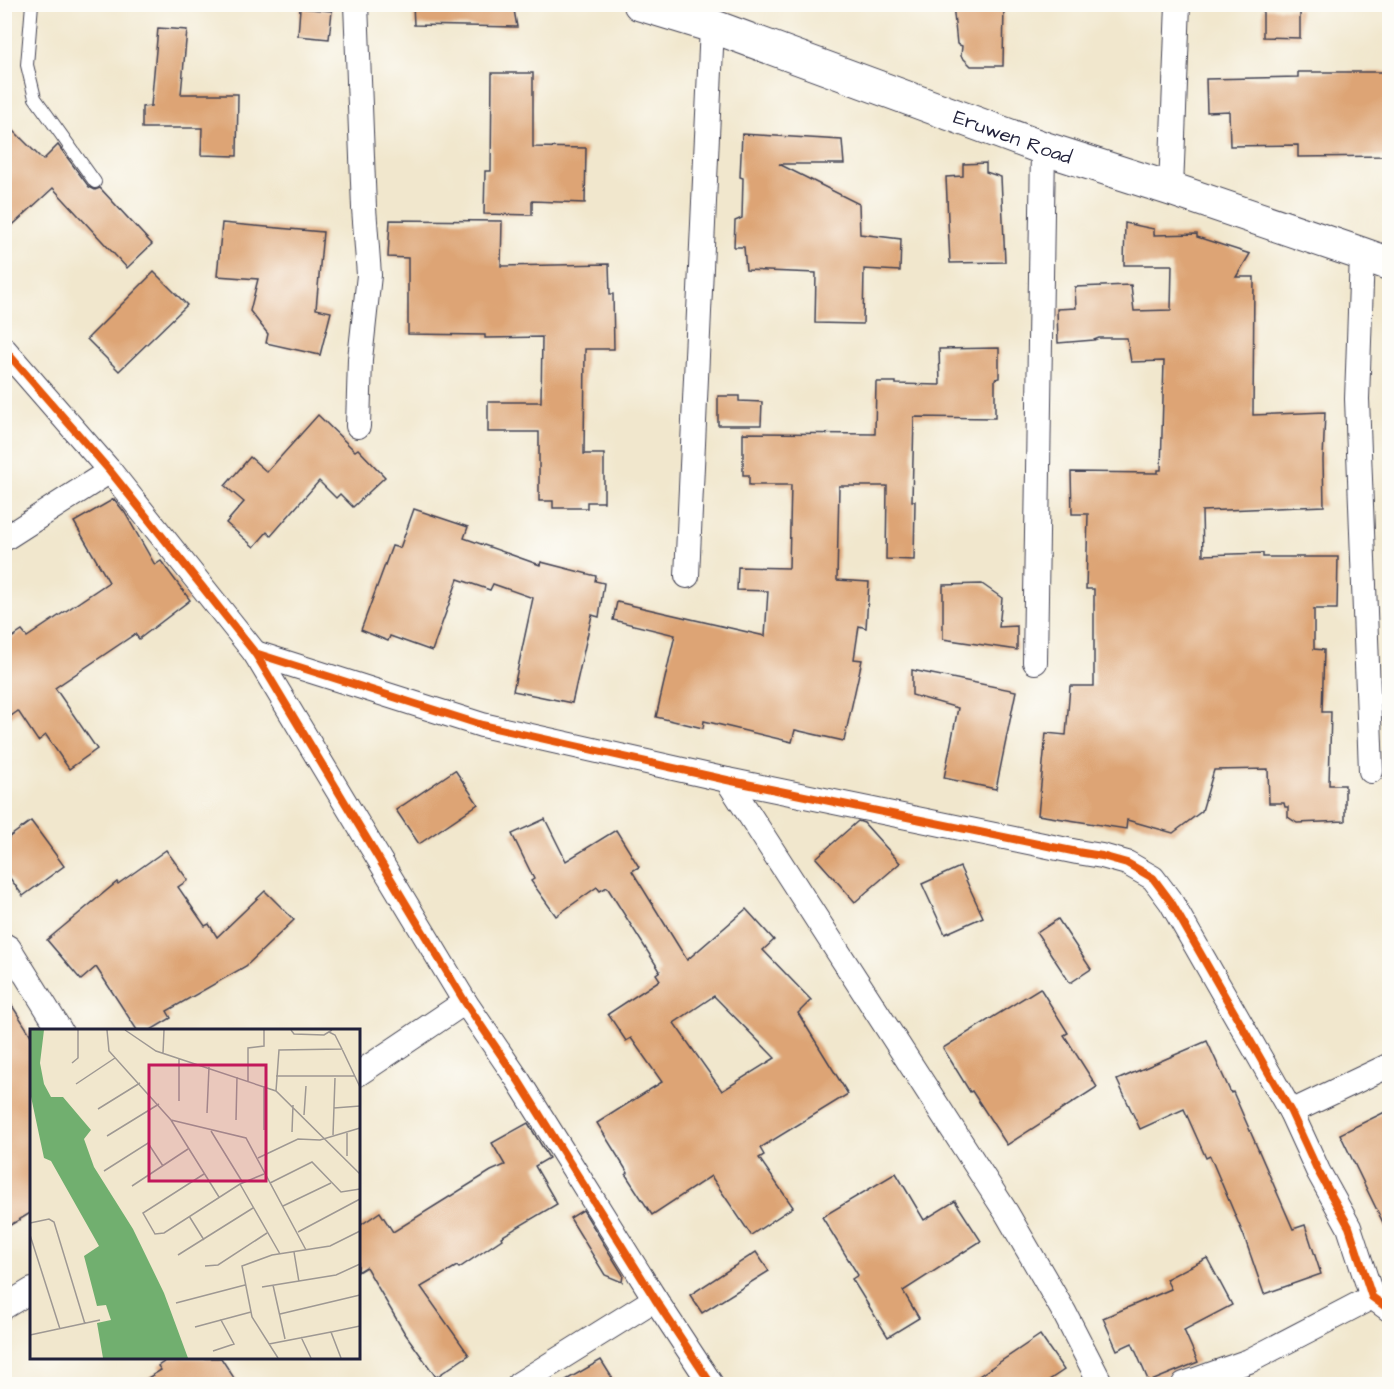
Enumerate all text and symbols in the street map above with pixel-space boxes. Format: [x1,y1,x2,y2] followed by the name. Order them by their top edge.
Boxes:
[950,103,1075,171] street label: Eruwen Road
[30,1029,360,1359] inset map

